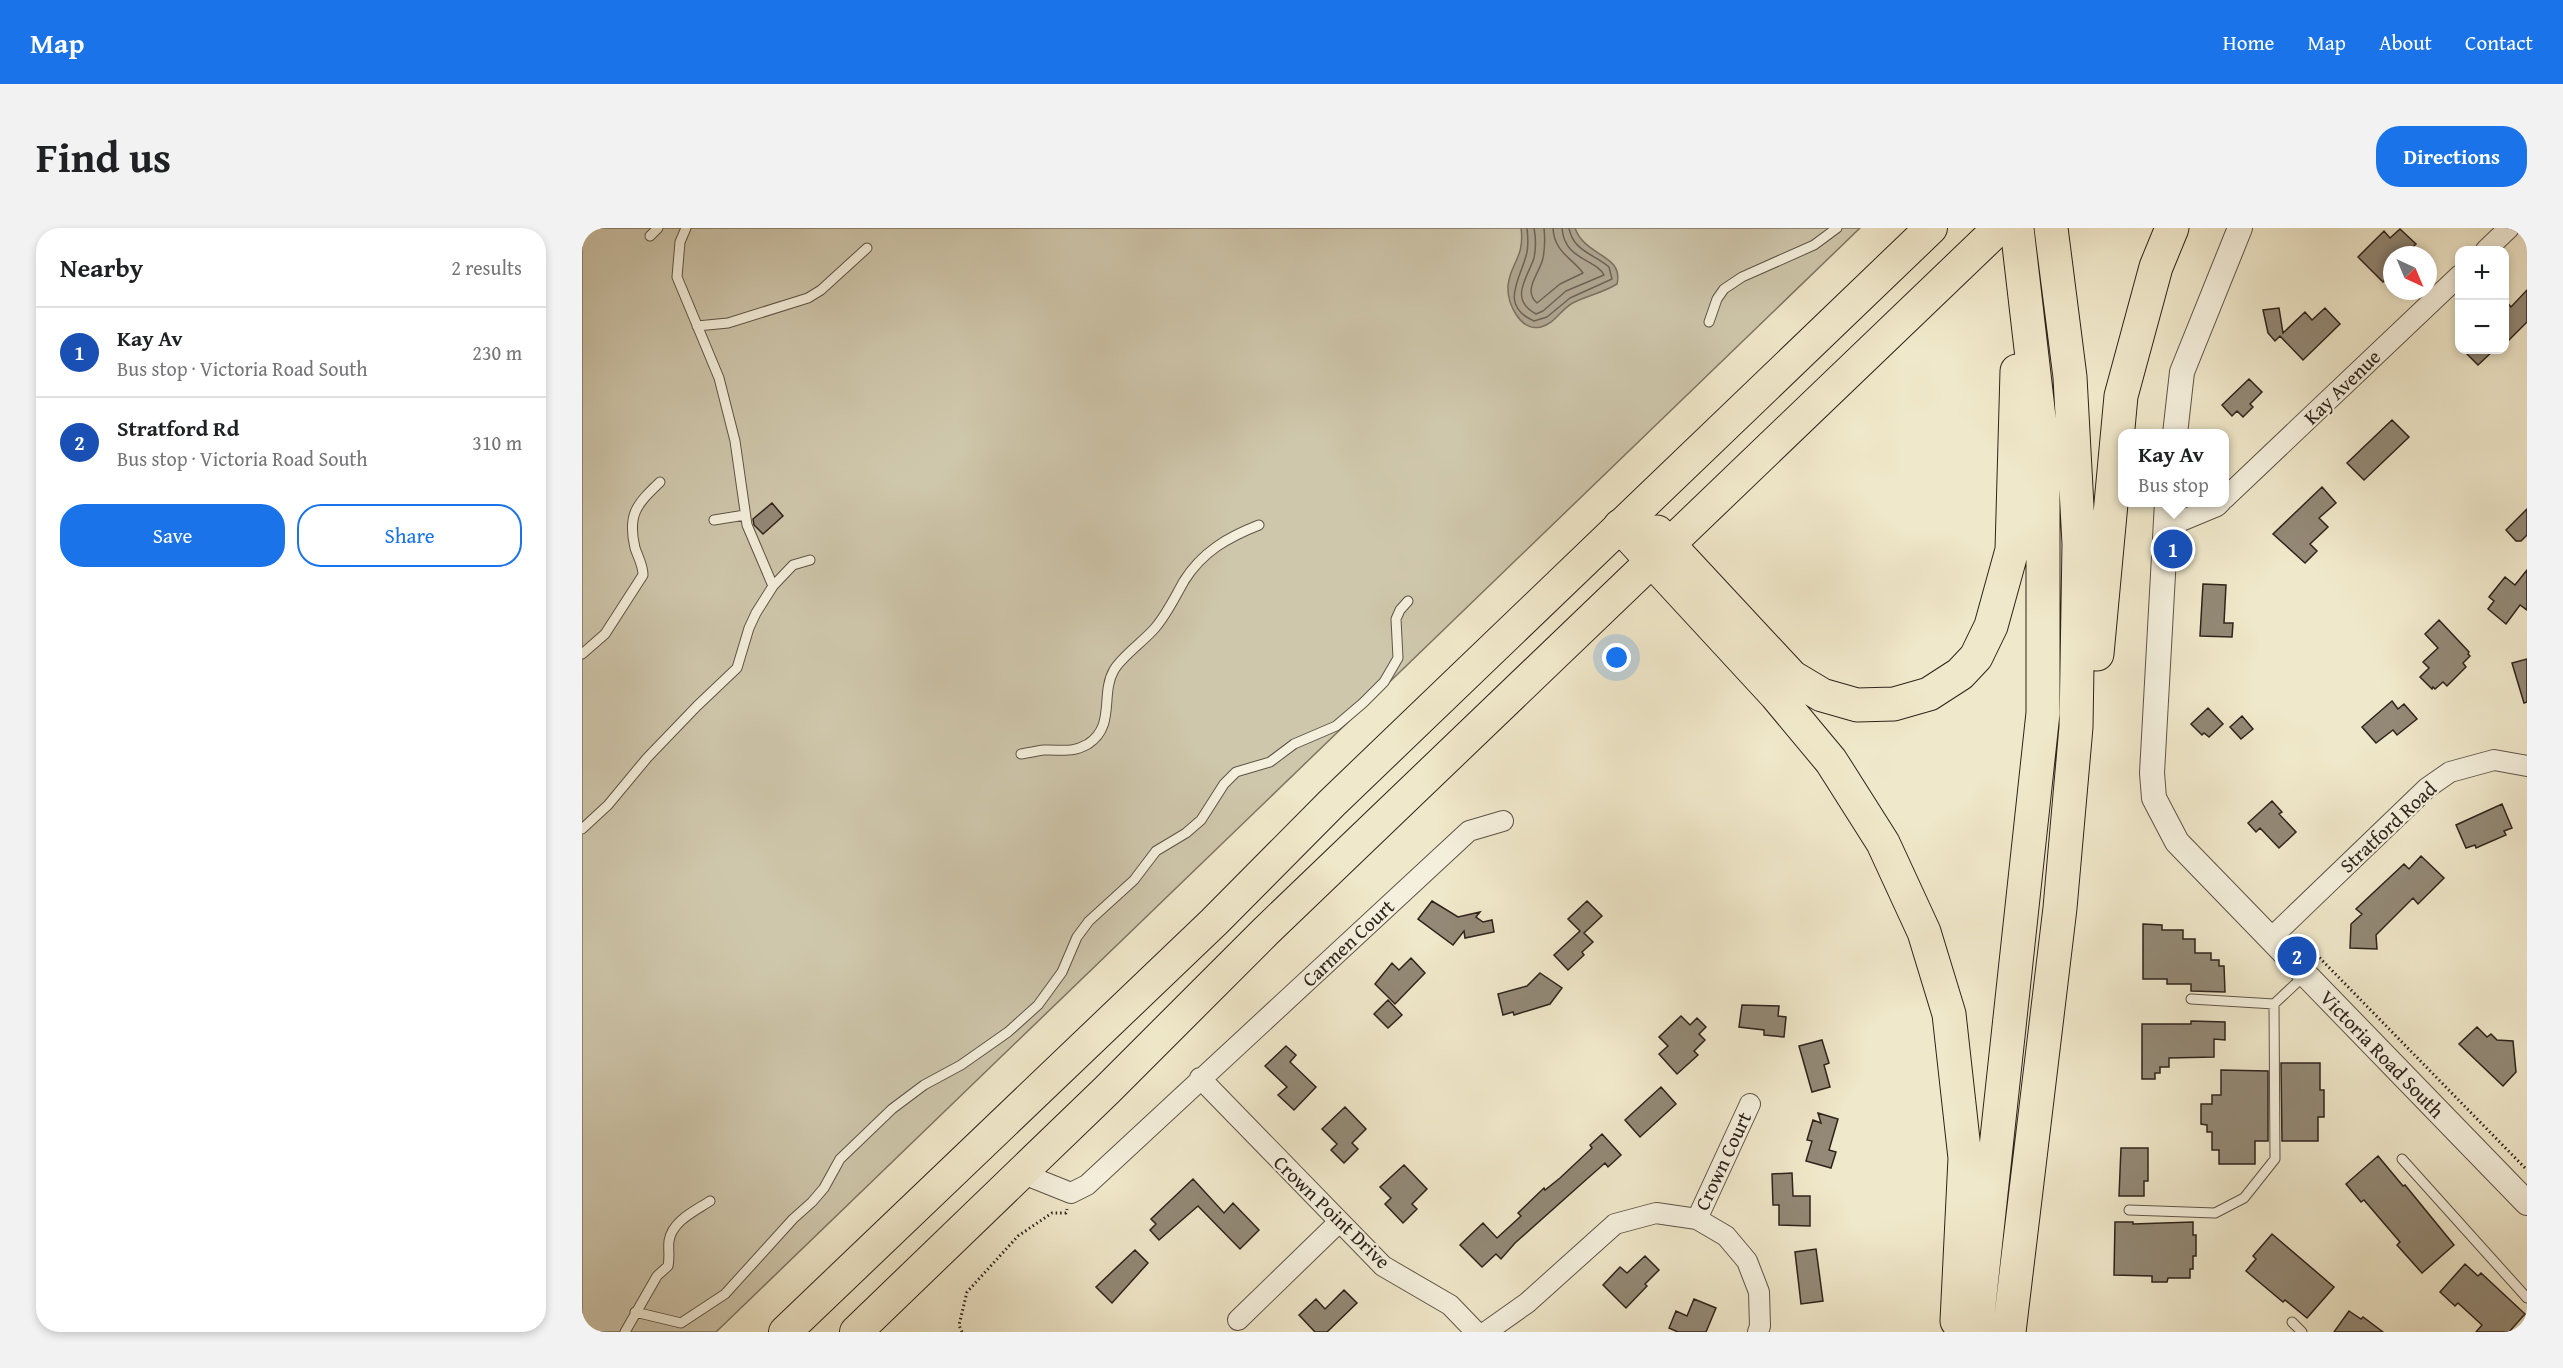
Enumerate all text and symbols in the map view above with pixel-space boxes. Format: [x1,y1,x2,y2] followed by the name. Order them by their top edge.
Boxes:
[30,22,84,63] text: Map
[2223,27,2274,58] text: Home
[2307,27,2346,58] text: Map
[2379,27,2432,58] text: About
[2465,27,2533,58] text: Contact
[36,126,171,187] text: Find us
[2376,126,2527,187] button: Directions
[2383,246,2437,300] north arrow
[2455,246,2509,354] map controls
[2455,246,2509,300] button: +
[60,248,143,287] text: Nearby
[451,253,522,282] text: 2 results
[2455,300,2509,354] button: −
[117,322,183,354] text: Kay Av
[74,338,85,367] text: 1
[472,338,522,367] text: 230 m
[2297,342,2387,431] street label: Kay Avenue
[117,354,368,383] text: Bus stop · Victoria Road South
[117,412,239,444] text: Stratford Rd
[74,428,85,457] text: 2
[472,428,522,457] text: 310 m
[2118,429,2229,507] popup
[2138,438,2204,470] text: Kay Av
[117,444,368,473] text: Bus stop · Victoria Road South
[2138,470,2209,499] text: Bus stop
[60,504,285,567] button: Save
[297,504,522,567] button: Share
[2154,526,2192,572] pin: 1
[1602,643,1631,672] your location
[2333,774,2443,879] street label: Stratford Road
[1295,892,1400,993] street label: Carmen Court
[2278,934,2316,978] pin: 2
[2314,983,2451,1124] street label: Victoria Road South
[1687,1107,1758,1215] street label: Crown Court
[1267,1148,1397,1275] street label: Crown Point Drive

